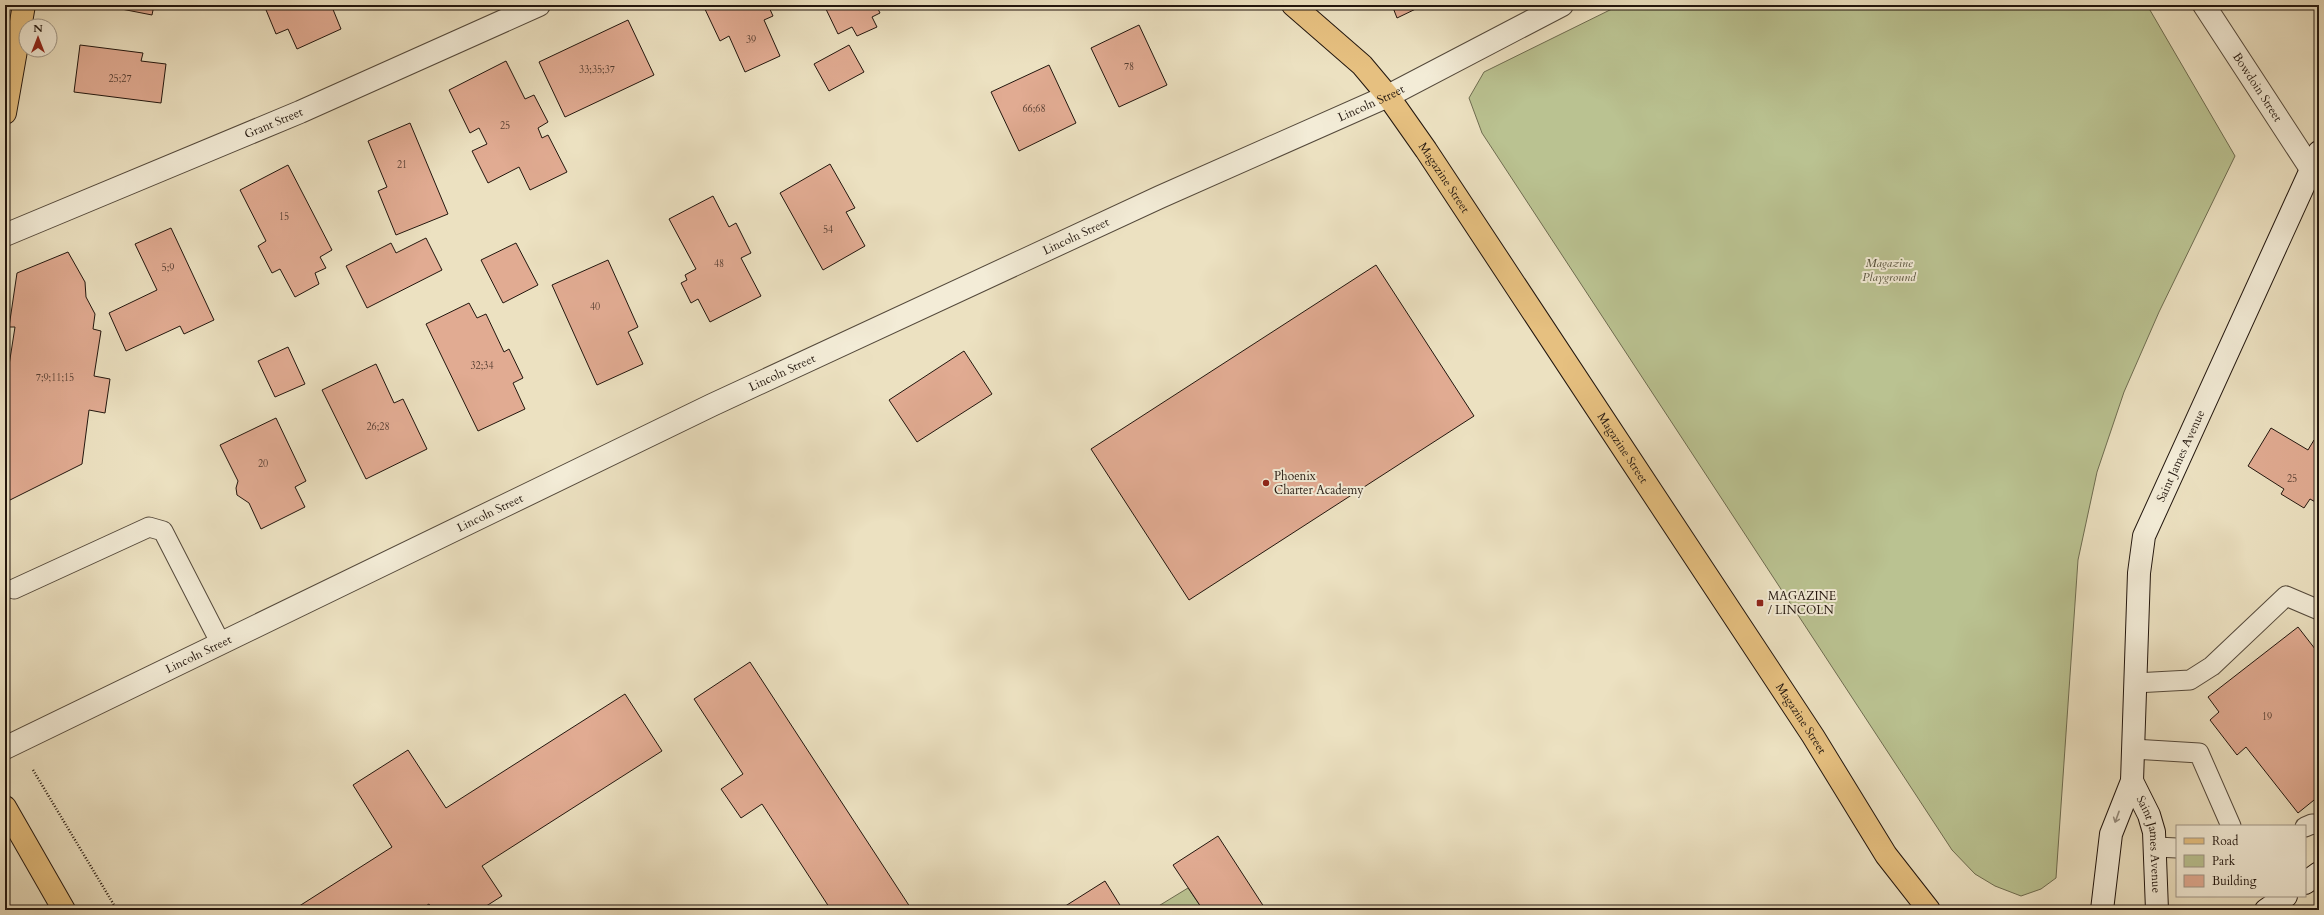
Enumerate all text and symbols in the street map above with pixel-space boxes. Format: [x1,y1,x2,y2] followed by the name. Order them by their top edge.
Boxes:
[18,18,58,58] north arrow
[33,21,43,36] text: N
[746,33,756,47] house number: 39
[2229,49,2286,125] street label: Bowdoin Street
[1124,60,1134,74] house number: 78
[579,63,615,77] house number: 33;35;37
[108,72,132,86] house number: 25;27
[1336,81,1408,125] street label: Lincoln Street
[1022,102,1046,116] house number: 66;68
[242,104,306,142] street label: Grant Street
[500,119,510,133] house number: 25
[1415,139,1473,216] street label: Magazine Street
[397,158,407,172] house number: 21
[279,210,289,224] house number: 15
[1040,214,1112,258] street label: Lincoln Street
[823,223,833,237] house number: 54
[1862,255,1917,285] park label: Magazine Playground
[714,257,724,271] house number: 48
[162,261,174,275] house number: 5;9
[590,300,600,314] house number: 40
[746,350,818,395] street label: Lincoln Street
[470,359,494,373] house number: 32;34
[36,371,74,385] house number: 7;9;11;15
[2153,407,2208,505] street label: Saint James Avenue
[1594,410,1652,487] street label: Magazine Street
[366,420,390,434] house number: 26;28
[258,457,268,471] house number: 20
[1274,468,1364,498] place label: Phoenix Charter Academy
[2287,472,2297,486] house number: 25
[1261,478,1271,488] marker: Phoenix Charter Academy
[454,490,526,536] street label: Lincoln Street
[1768,588,1836,618] place label: MAGAZINE / LINCOLN
[1755,598,1765,608] marker: MAGAZINE / LINCOLN
[163,631,234,677] street label: Lincoln Street
[1772,680,1830,757] street label: Magazine Street
[2262,710,2272,724] house number: 19
[2133,793,2164,893] street label: Saint James Avenue
[2113,811,2121,823] one-way arrow
[2176,825,2306,897] legend
[2212,833,2239,849] text: Road
[2212,853,2236,869] text: Park
[2212,873,2257,889] text: Building

